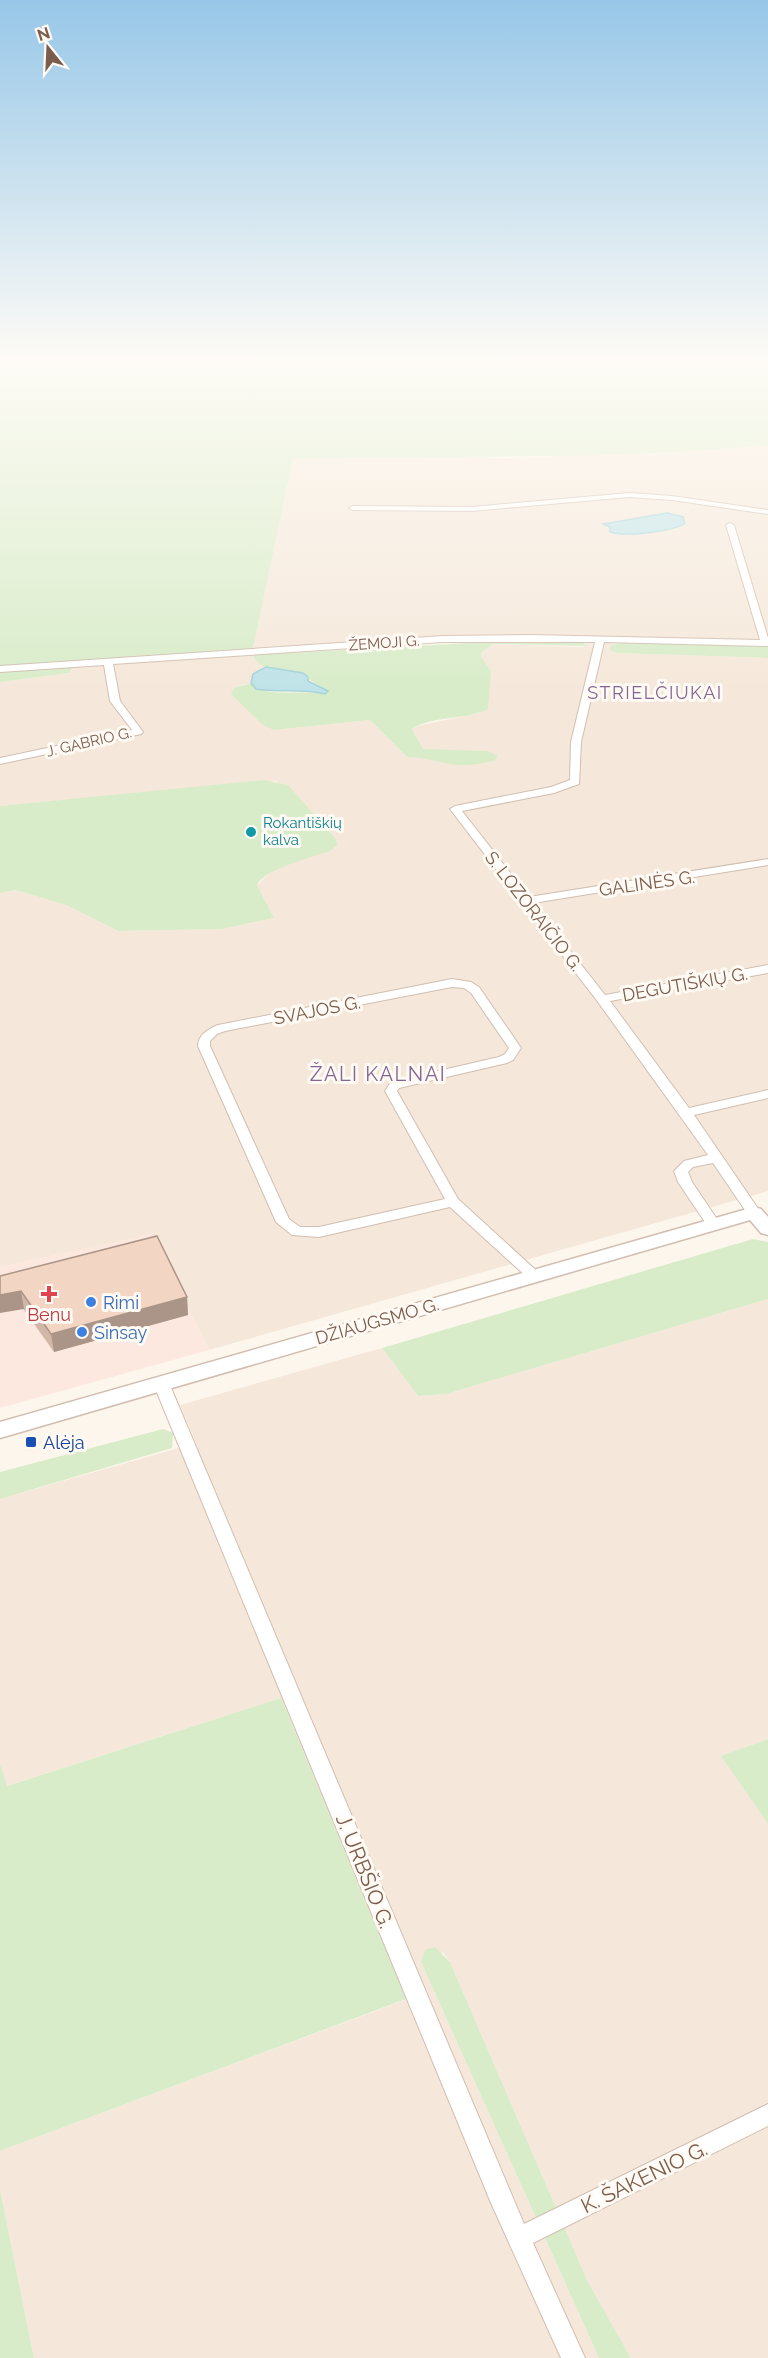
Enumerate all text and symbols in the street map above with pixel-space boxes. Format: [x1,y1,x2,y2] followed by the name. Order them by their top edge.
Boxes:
[18,18,78,78] north arrow
[35,23,52,45] text: N
[348,632,420,654] street label: ŽEMOJI G.
[587,681,723,703] district label: STRIELČIUKAI
[45,723,133,761] street label: J. GABRIO G.
[263,814,342,849] place label: Rokantiškių kalva
[244,825,258,839] marker: Rokantiškių kalva
[481,846,588,975] street label: S. LOZORAIČIO G.
[598,866,696,900] street label: GALINĖS G.
[620,962,749,1005] street label: DEGUTIŠKIŲ G.
[272,991,362,1029] street label: SVAJOS G.
[310,1061,446,1086] district label: ŽALI KALNAI
[42,1287,56,1301] marker: Benu
[103,1292,139,1313] place label: Rimi
[312,1292,441,1349] street label: DŽIAUGSMO G.
[84,1295,98,1309] marker: Rimi
[27,1304,71,1325] place label: Benu
[94,1322,148,1343] place label: Sinsay
[75,1325,89,1339] marker: Sinsay
[43,1432,85,1453] place label: Alėja
[24,1435,38,1449] marker: Alėja
[331,1810,399,1932] street label: J. URBŠIO G.
[577,2136,711,2218] street label: K. ŠAKENIO G.

